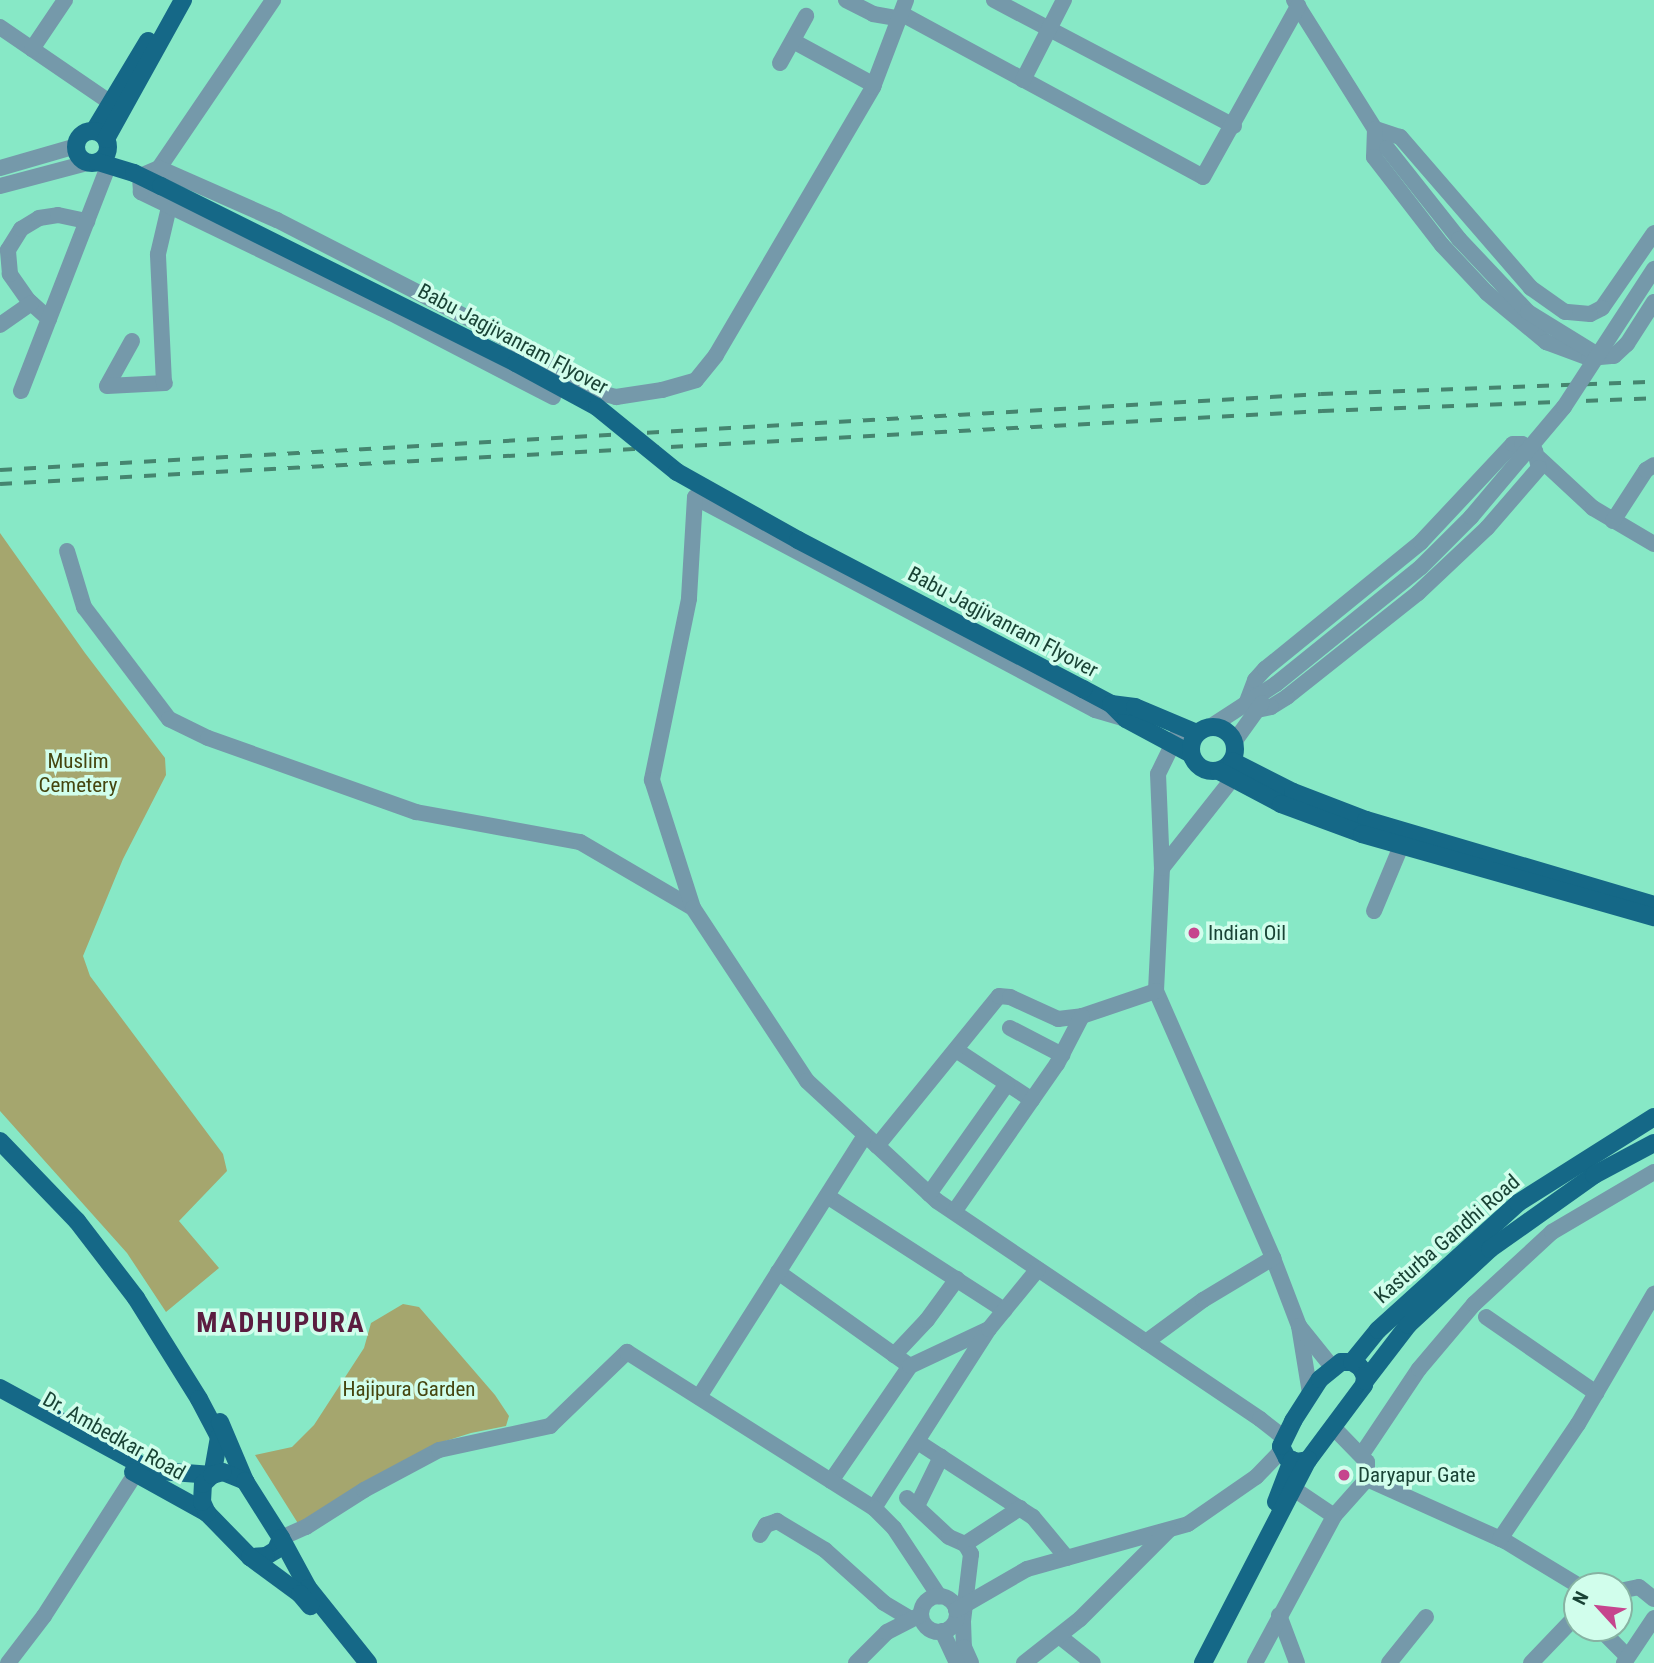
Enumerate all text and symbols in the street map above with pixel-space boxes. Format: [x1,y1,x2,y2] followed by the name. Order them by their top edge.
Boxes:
[414,278,612,400] street label: Babu Jagjivanram Flyover
[904,561,1102,683] street label: Babu Jagjivanram Flyover
[39,748,117,798] park label: Muslim Cemetery
[1208,920,1286,946] place label: Indian Oil
[1186,925,1202,941] marker: Indian Oil
[1369,1169,1525,1309] street label: Kasturba Gandhi Road
[197,1306,365,1340] district label: MADHUPURA
[342,1376,476,1402] park label: Hajipura Garden
[38,1386,190,1486] street label: Dr. Ambedkar Road
[1358,1462,1476,1488] place label: Daryapur Gate
[1336,1467,1352,1483] marker: Daryapur Gate
[1563,1572,1633,1642] north arrow
[1568,1588,1594,1609] text: N

